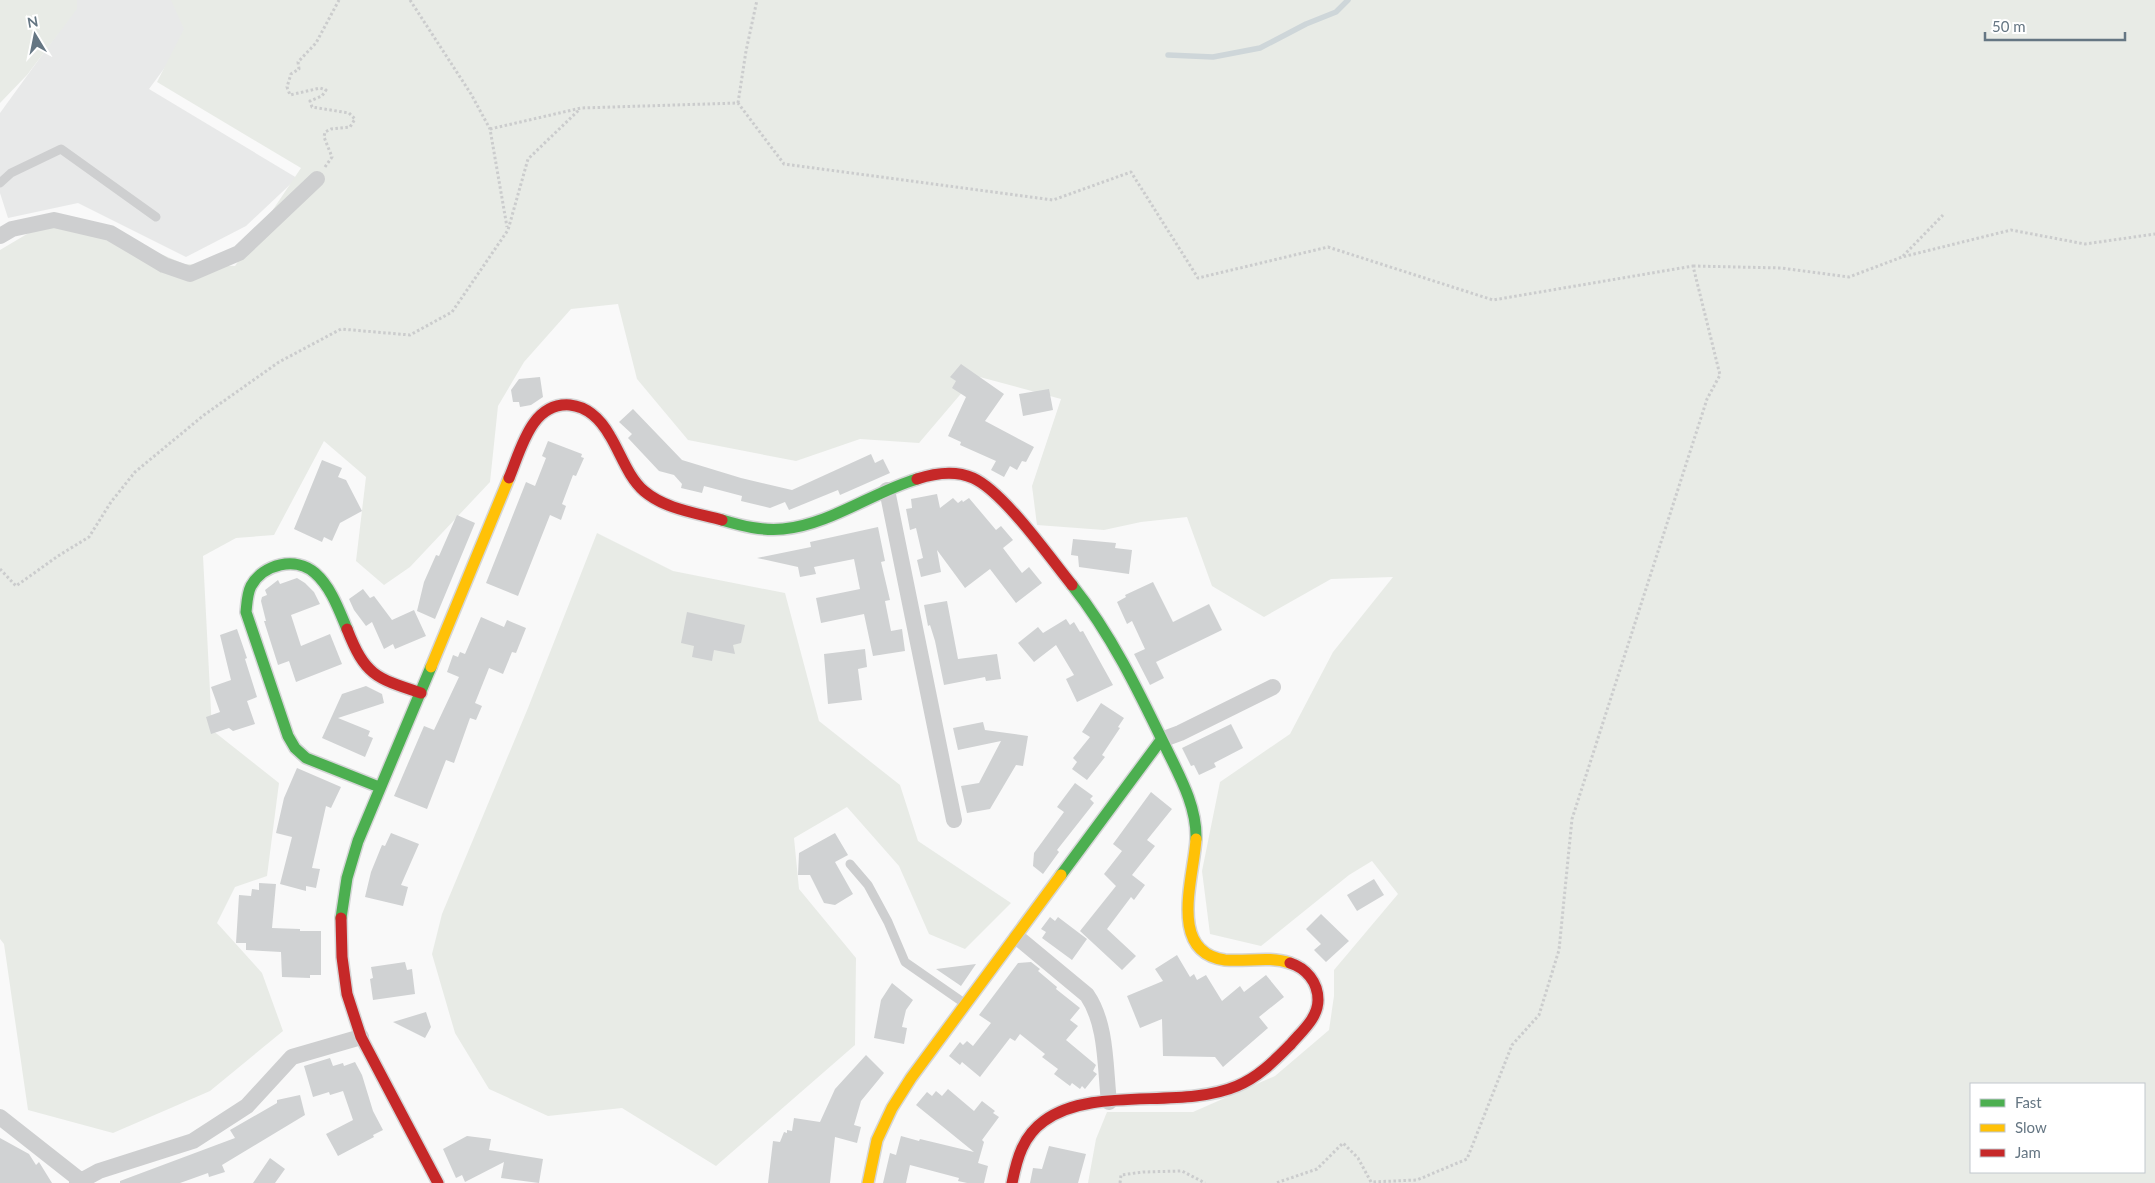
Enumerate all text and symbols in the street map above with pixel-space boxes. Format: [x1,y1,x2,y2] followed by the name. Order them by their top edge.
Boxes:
[10,10,60,60] north arrow
[1985,10,2125,42] scale bar
[26,12,39,31] text: N
[1992,17,2026,35] text: 50 m
[1970,1083,2145,1173] legend
[2015,1093,2042,1111] text: Fast
[2015,1118,2047,1136] text: Slow
[2015,1143,2041,1161] text: Jam

